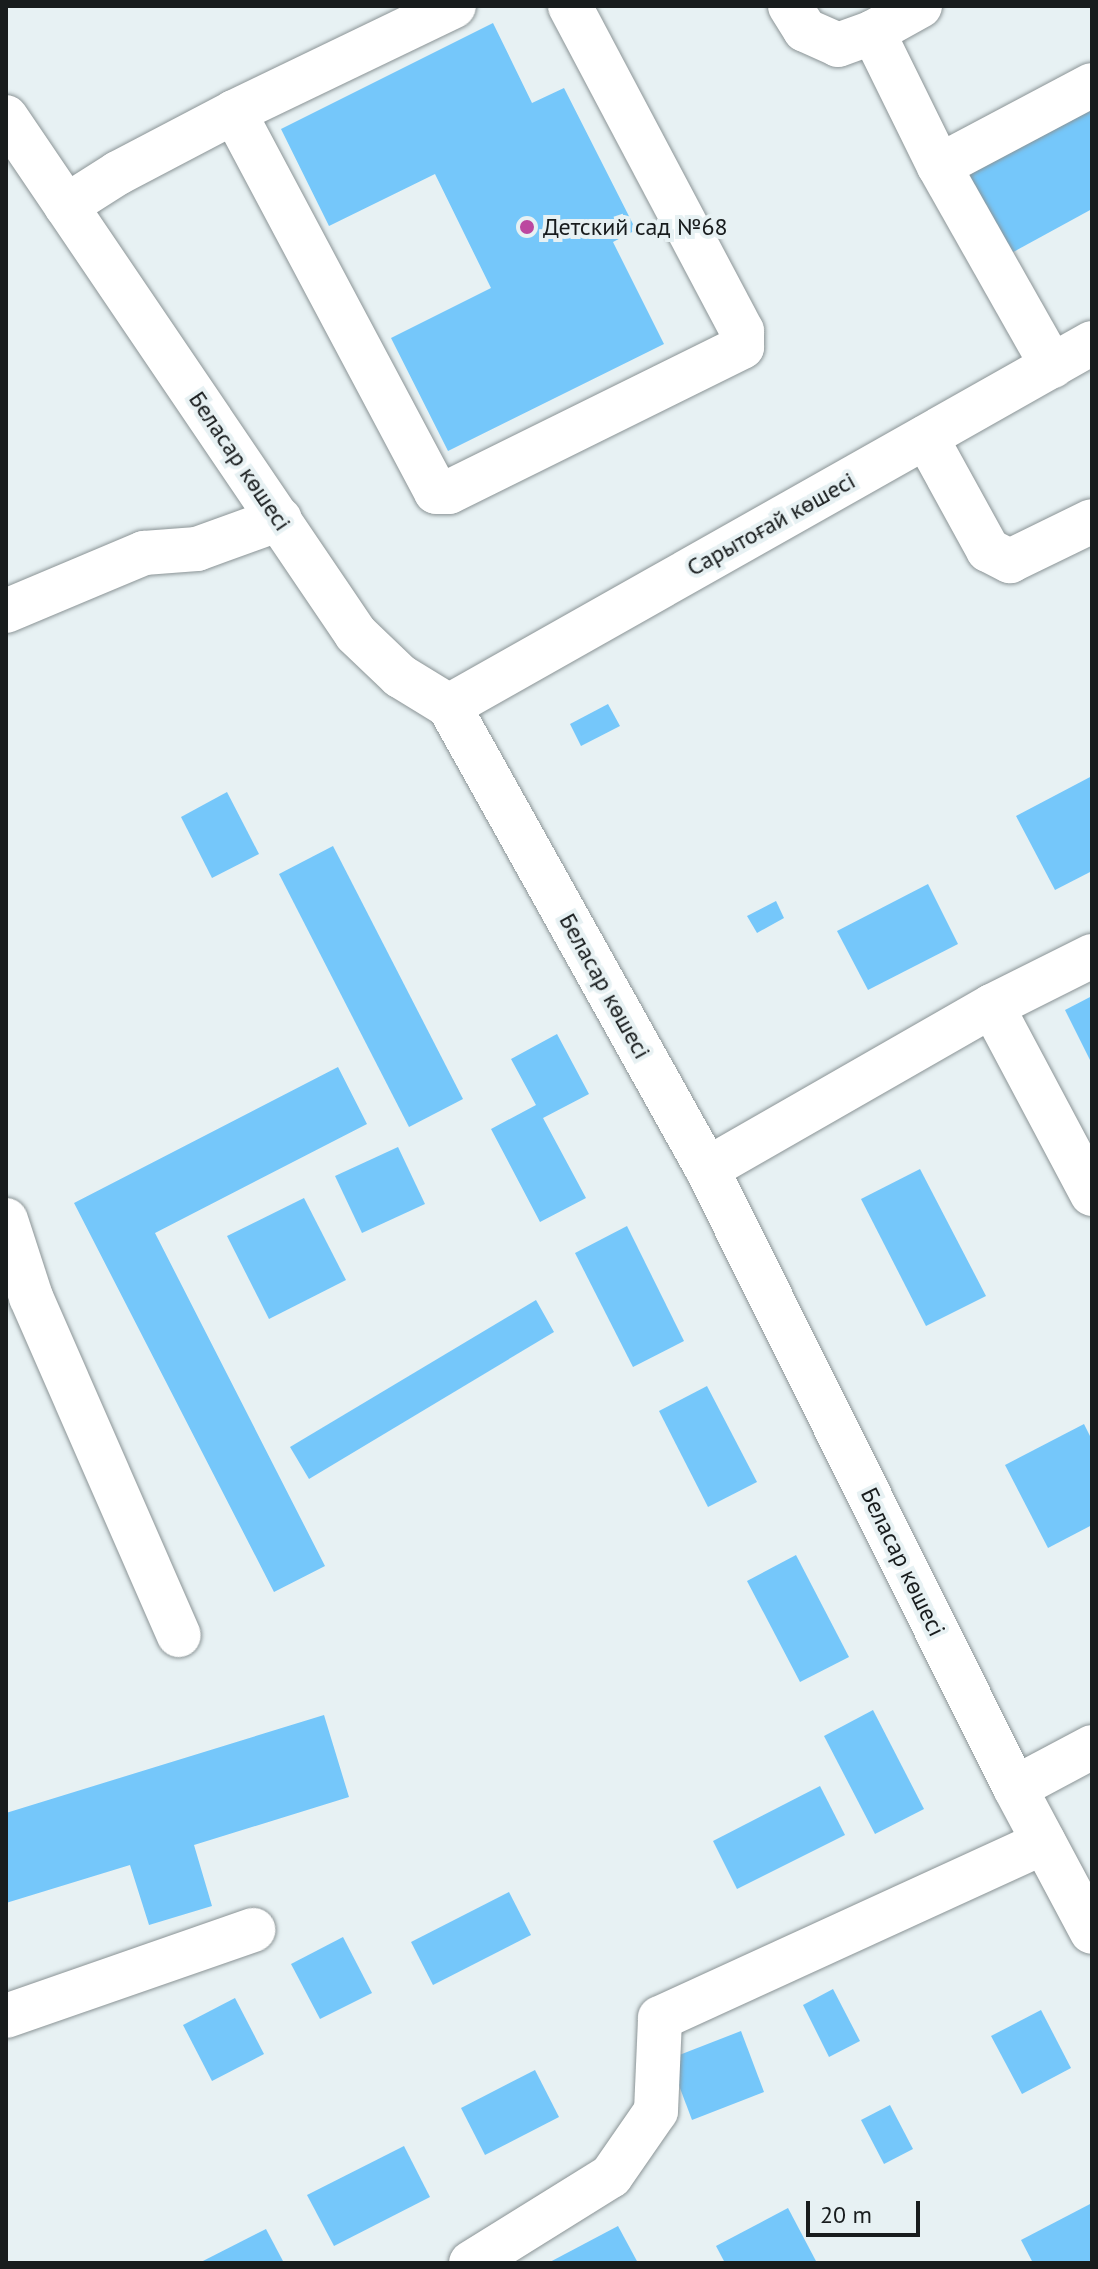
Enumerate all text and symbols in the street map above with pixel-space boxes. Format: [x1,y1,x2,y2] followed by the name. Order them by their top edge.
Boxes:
[543,213,728,241] place label: Детский сад №68
[518,218,536,236] marker: Детский сад №68
[183,386,297,536] street label: Беласар көшесі
[682,466,860,582] street label: Сарытоғай көшесі
[553,908,657,1064] street label: Беласар көшесі
[855,1483,951,1641] street label: Беласар көшесі
[810,2185,924,2235] scale bar
[820,2199,872,2230] text: 20 m

